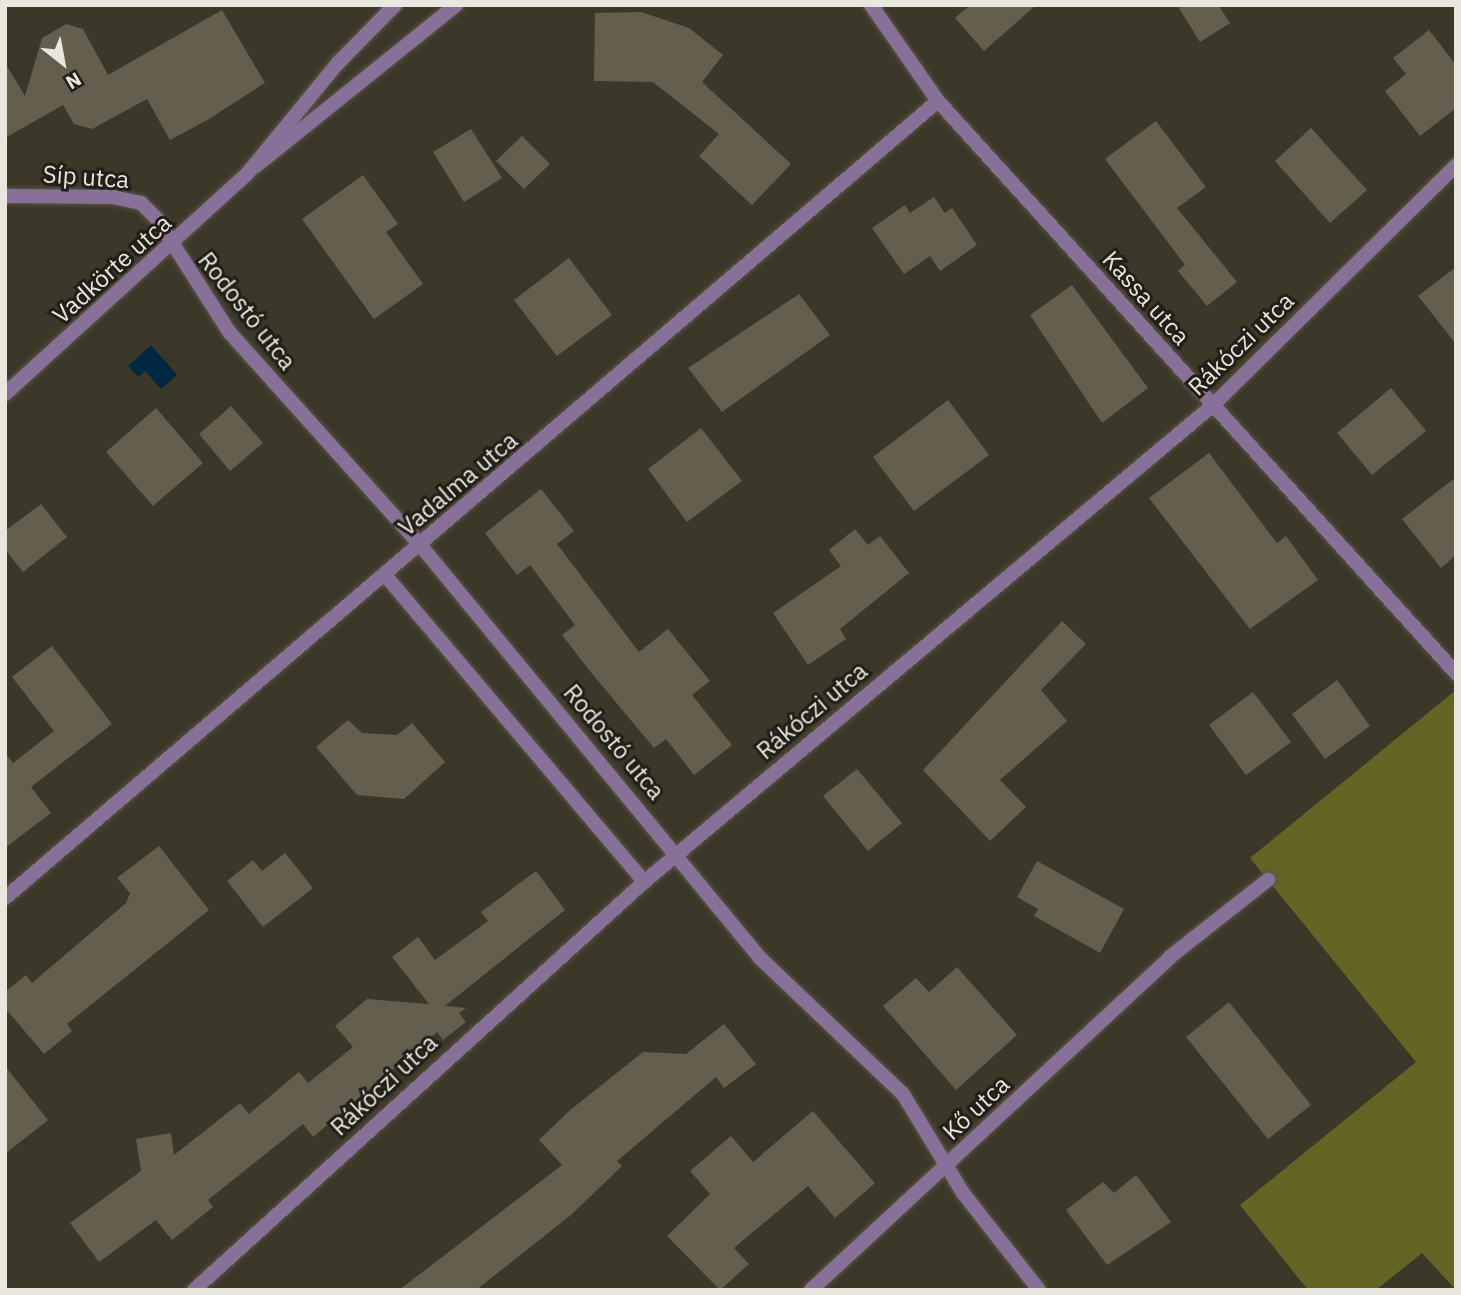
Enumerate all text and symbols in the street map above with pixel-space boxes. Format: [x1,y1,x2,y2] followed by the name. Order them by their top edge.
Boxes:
[28,28,98,98] north arrow
[62,67,86,95] text: N
[42,160,130,194] street label: Síp utca
[47,208,177,330] street label: Vadkörte utca
[1096,245,1196,351] street label: Kassa utca
[192,246,302,376] street label: Rodostó utca
[1182,287,1300,401] street label: Rákóczi utca
[393,426,523,542] street label: Vadalma utca
[751,656,873,766] street label: Rákóczi utca
[557,679,671,805] street label: Rodostó utca
[325,1028,443,1142] street label: Rákóczi utca
[937,1070,1015,1146] street label: Kő utca

